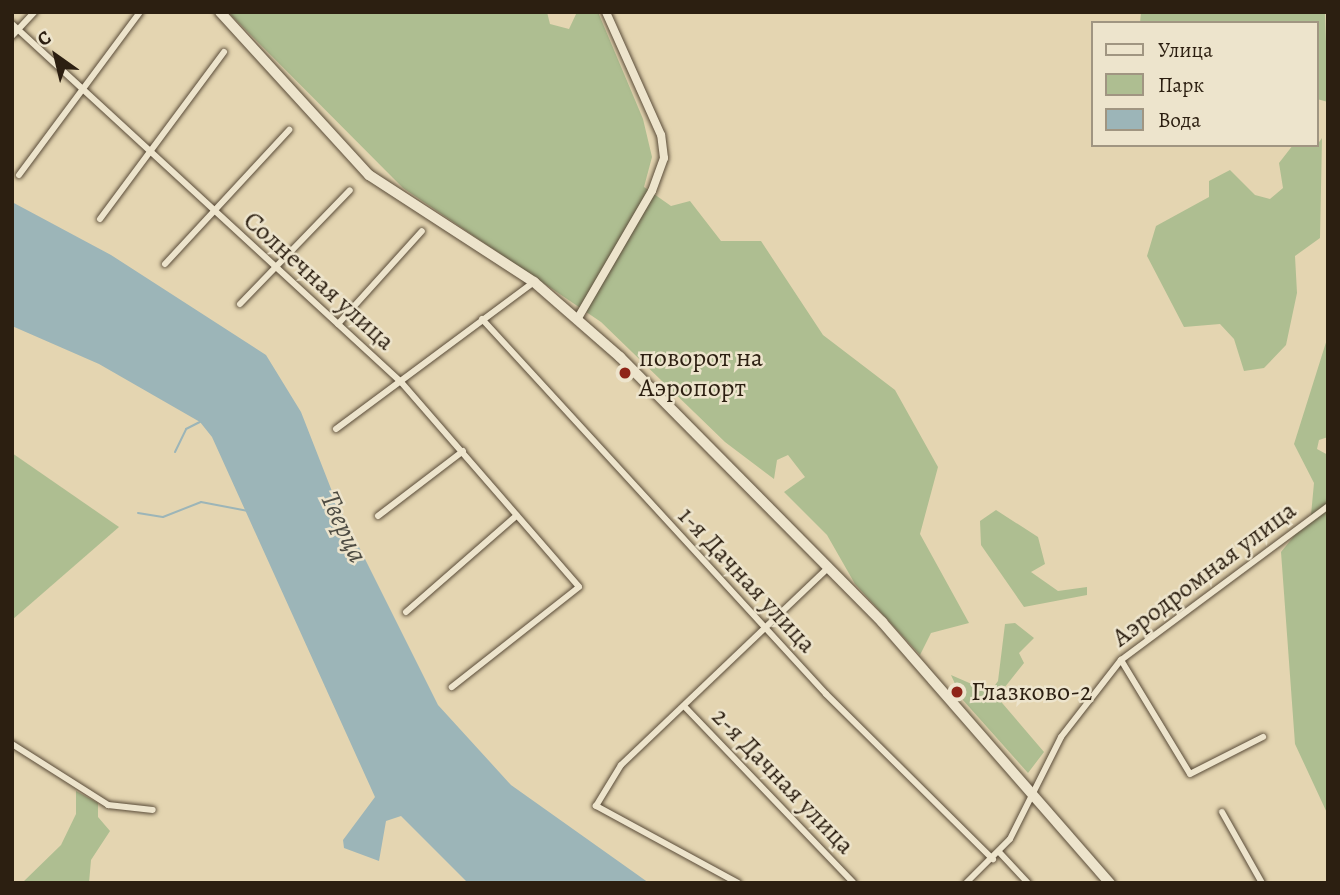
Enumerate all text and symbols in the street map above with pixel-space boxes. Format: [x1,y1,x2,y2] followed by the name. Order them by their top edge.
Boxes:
[21,21,91,91] north arrow
[1092,21,1319,147] legend
[32,25,56,53] text: С
[1158,36,1213,64] text: Улица
[1158,71,1204,99] text: Парк
[1158,106,1201,134] text: Вода
[237,205,401,357] street label: Солнечная улица
[639,342,763,404] place label: поворот на Аэропорт
[617,365,633,381] marker: поворот на Аэропорт
[313,486,375,568] water label: Тверца
[1106,495,1302,653] street label: Аэродромная улица
[671,501,823,659] street label: 1-я Дачная улица
[971,676,1092,708] place label: Глазково-2
[949,684,965,700] marker: Глазково-2
[705,701,861,861] street label: 2-я Дачная улица

